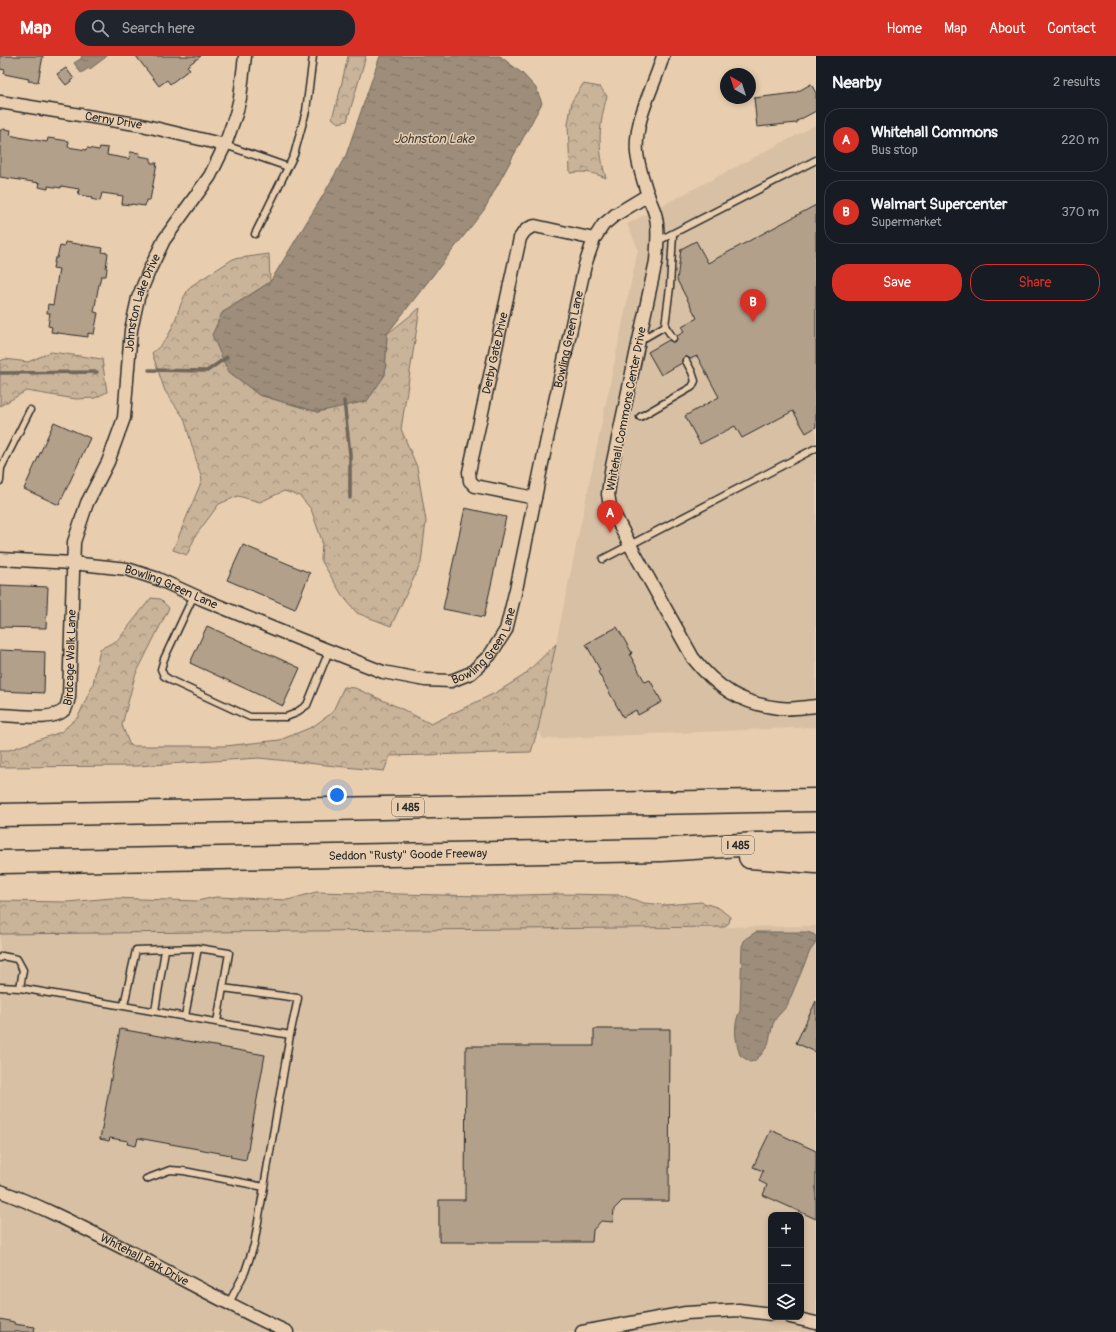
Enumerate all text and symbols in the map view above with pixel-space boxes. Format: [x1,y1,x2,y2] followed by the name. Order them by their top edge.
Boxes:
[75,10,355,46] search box
[20,16,51,40] text: Map
[89,17,111,39] icon: search
[121,19,195,38] text: Search here
[887,20,922,37] text: Home
[944,20,967,37] text: Map
[989,20,1025,37] text: About
[1047,20,1096,37] text: Contact
[720,68,756,104] north arrow
[832,72,881,93] text: Nearby
[1053,74,1100,90] text: 2 results
[84,109,143,133] street label: Cerny Drive
[871,123,998,142] text: Whitehall Commons
[394,131,475,147] water label: Johnston Lake
[842,132,850,148] text: A
[1061,132,1099,148] text: 220 m
[871,142,918,158] text: Bus stop
[871,195,1007,214] text: Walmart Supercenter
[842,204,850,220] text: B
[1062,204,1099,220] text: 370 m
[871,214,942,230] text: Supermarket
[122,252,164,352] street label: Johnston Lake Drive
[832,264,962,301] button: Save
[970,264,1100,301] button: Share
[551,289,587,390] street label: Bowling Green Lane
[740,289,766,322] pin: B
[479,311,512,396] street label: Derby Gate Drive
[603,326,650,493] street label: Whitehall Commons Center Drive
[597,500,623,533] pin: A
[123,562,220,613] street label: Bowling Green Lane
[449,606,519,688] street label: Bowling Green Lane
[60,609,80,707] street label: Birdcage Walk Lane
[327,785,347,805] your location
[392,798,424,816] road number: I 485
[722,836,754,854] road number: I 485
[329,846,487,864] street label: Seddon "Rusty" Goode Freeway
[768,1212,804,1320] map controls
[768,1212,804,1248] button: +
[97,1231,191,1289] street label: Whitehall Park Drive
[768,1248,804,1284] button: −
[768,1284,804,1320] button: layers

